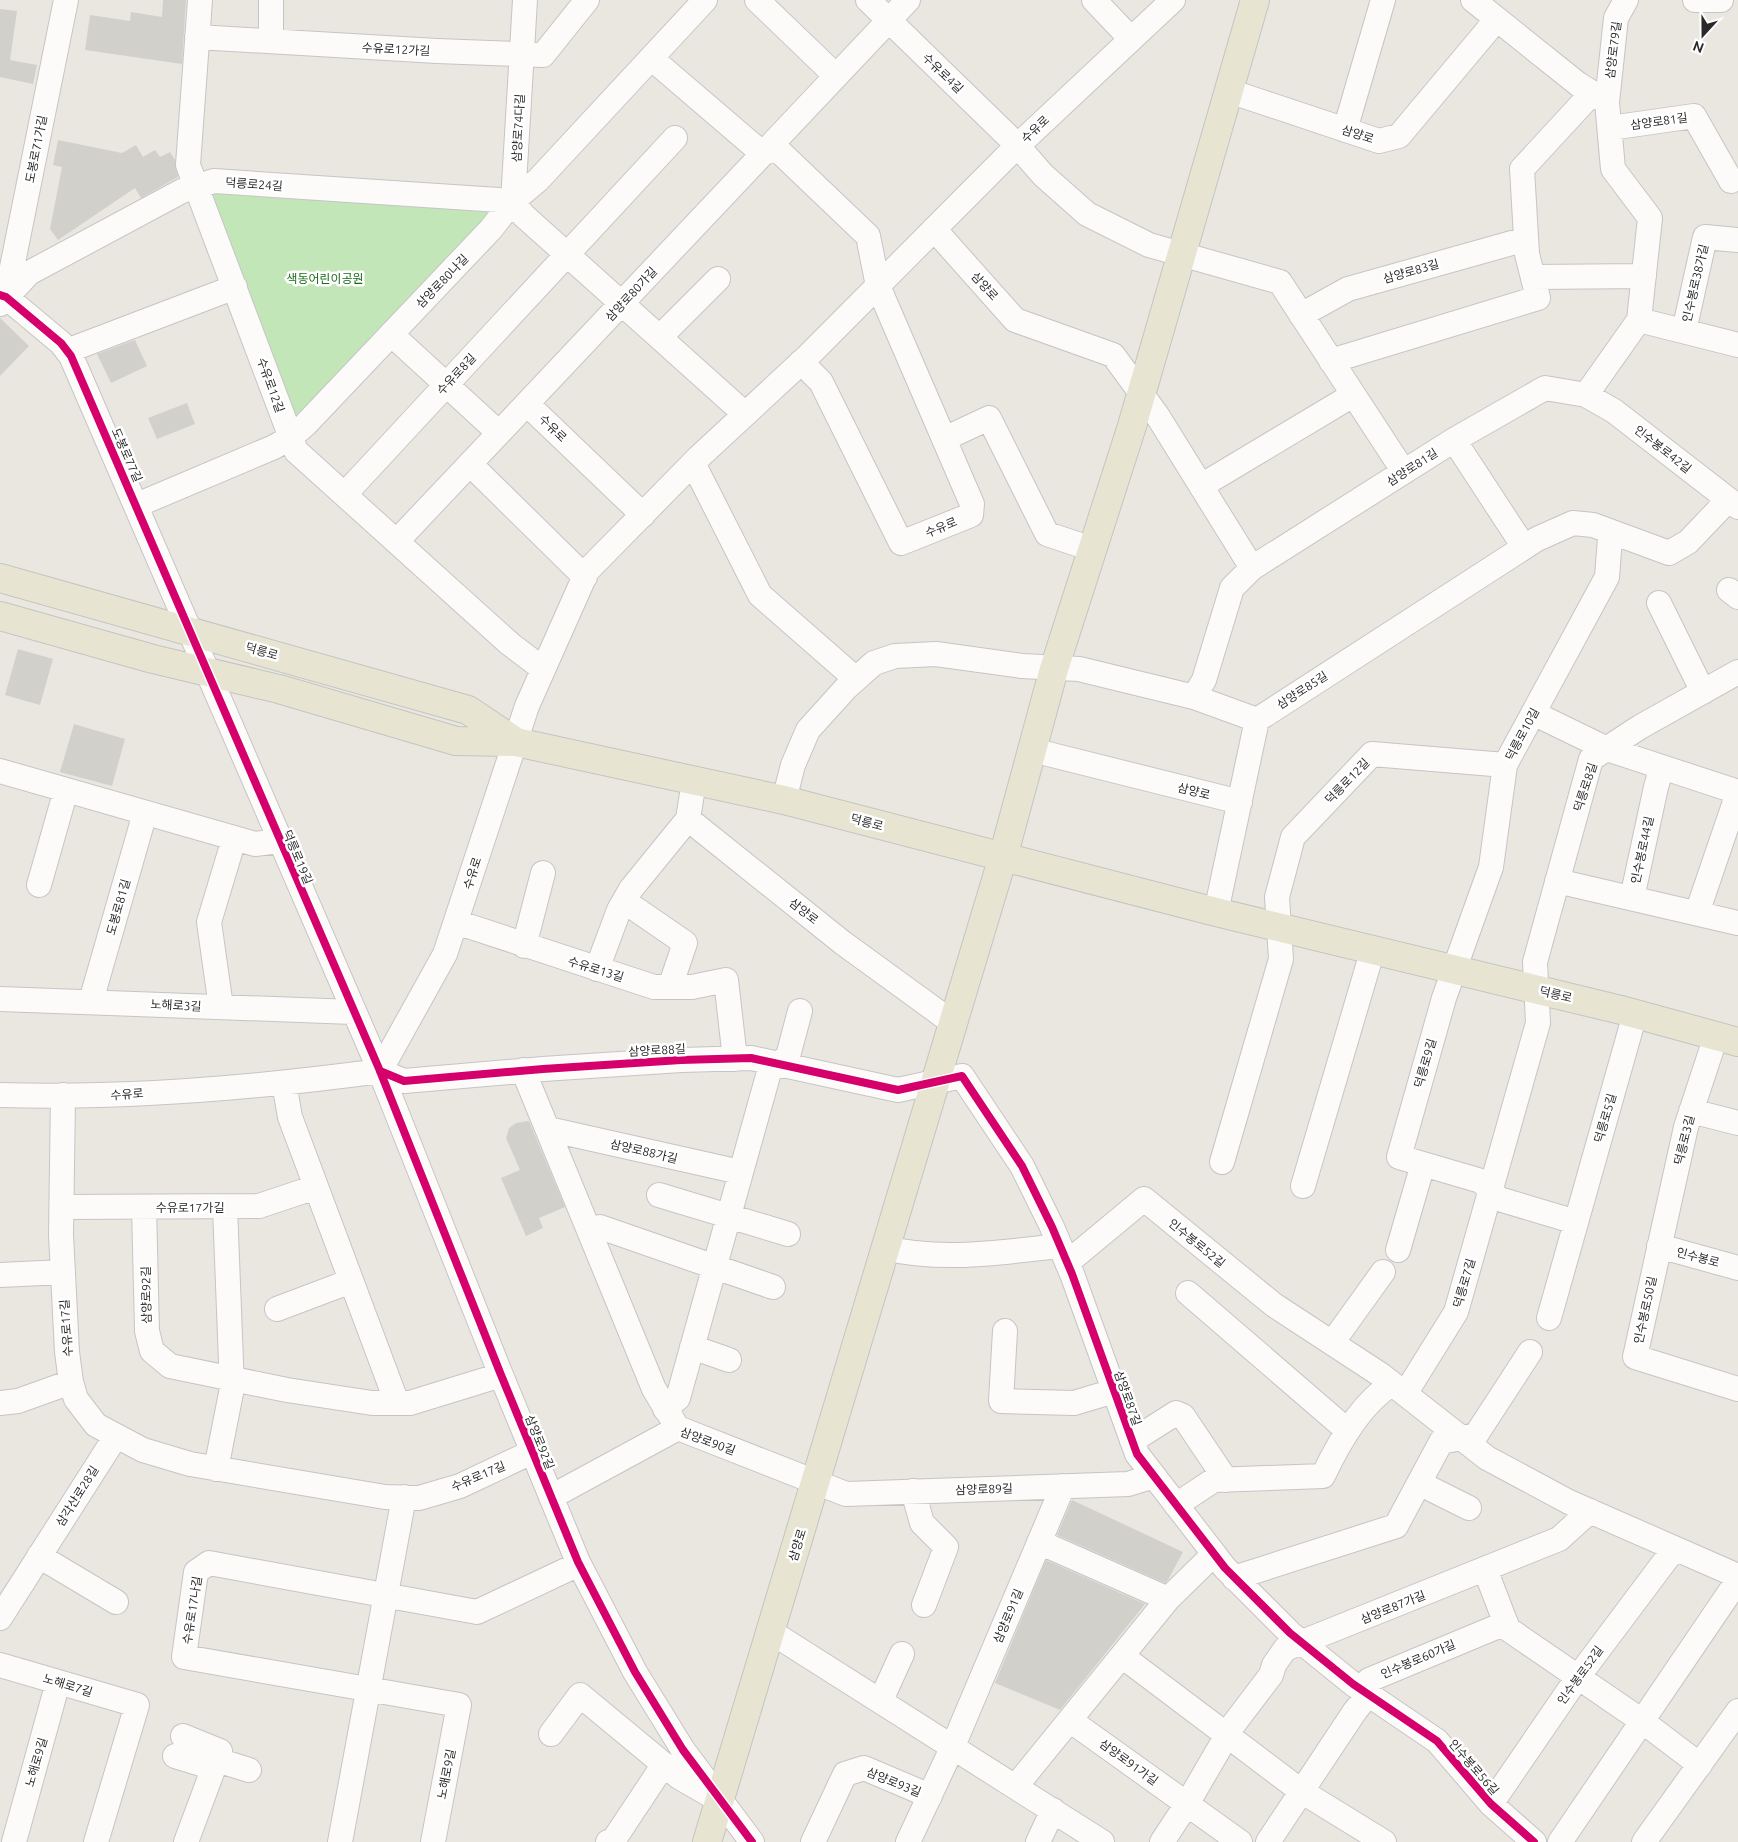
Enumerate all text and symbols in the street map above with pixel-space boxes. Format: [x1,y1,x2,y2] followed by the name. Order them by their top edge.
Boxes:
[1678,10,1728,60] north arrow
[1603,21,1623,79] street label: 삼양로79길
[1691,38,1706,56] text: N
[361,41,431,57] street label: 수유로12가길
[920,51,966,95] street label: 수유로4길
[510,93,526,163] street label: 삼양로74다길
[1630,111,1688,131] street label: 삼양로81길
[1018,113,1052,145] street label: 수유로
[23,114,49,184] street label: 도봉로71가길
[1340,123,1376,145] street label: 삼양로
[225,176,283,192] street label: 덕릉로24길
[1680,243,1710,323] street label: 인수봉로38가길
[413,252,471,310] street label: 삼양로80나길
[1381,257,1441,285] street label: 삼양로83길
[603,264,659,324] street label: 삼양로80가길
[969,269,1001,303] street label: 삼양로
[286,272,364,285] park label: 색동어린이공원
[434,351,478,397] street label: 수유로8길
[255,356,287,414] street label: 수유로12길
[537,412,569,444] street label: 수유로
[1632,423,1694,475] street label: 인수봉로42길
[109,426,145,484] street label: 도봉로77길
[1384,446,1440,488] street label: 삼양로81길
[923,515,959,539] street label: 수유로
[244,640,280,662] street label: 덕릉로
[1274,669,1330,711] street label: 삼양로85길
[1503,705,1541,763] street label: 덕릉로10길
[1322,756,1372,806] street label: 덕릉로12길
[1571,761,1599,813] street label: 덕릉로8길
[1176,781,1212,801] street label: 삼양로
[849,811,885,833] street label: 덕릉로
[1628,815,1656,885] street label: 인수봉로44길
[281,828,315,886] street label: 덕릉로19길
[461,855,483,891] street label: 수유로
[104,877,132,937] street label: 도봉로81길
[787,896,821,926] street label: 삼양로
[567,954,625,984] street label: 수유로13길
[1538,984,1574,1004] street label: 덕릉로
[150,997,202,1013] street label: 노해로3길
[1412,1037,1438,1089] street label: 덕릉로9길
[628,1042,686,1058] street label: 삼양로88길
[110,1086,144,1102] street label: 수유로
[1592,1092,1618,1144] street label: 덕릉로5길
[1672,1114,1696,1166] street label: 덕릉로3길
[609,1137,679,1165] street label: 삼양로88가길
[156,1201,224,1214] street label: 수유로17가길
[1166,1216,1228,1270] street label: 인수봉로52길
[1675,1245,1721,1269] street label: 인수봉로
[1451,1257,1477,1309] street label: 덕릉로7길
[139,1266,153,1324] street label: 삼양로92길
[1631,1275,1659,1345] street label: 인수봉로50길
[58,1299,74,1357] street label: 수유로17길
[1112,1369,1144,1427] street label: 삼양로87길
[523,1413,557,1471] street label: 삼양로92길
[679,1425,737,1457] street label: 삼양로90길
[449,1459,507,1493] street label: 수유로17길
[53,1463,101,1529] street label: 삼각산로28길
[955,1481,1013,1497] street label: 삼양로89길
[786,1527,808,1563] street label: 삼양로
[180,1575,204,1645] street label: 수유로17나길
[991,1587,1025,1645] street label: 삼양로91길
[1359,1588,1427,1626] street label: 삼양로87가길
[1379,1637,1457,1681] street label: 인수봉로60가길
[1555,1643,1605,1707] street label: 인수봉로52길
[42,1671,94,1699] street label: 노해로7길
[23,1736,49,1788] street label: 노해로9길
[1097,1737,1161,1787] street label: 삼양로91가길
[1447,1737,1501,1797] street label: 인수봉로56길
[435,1748,457,1800] street label: 노해로9길
[865,1765,923,1799] street label: 삼양로93길

